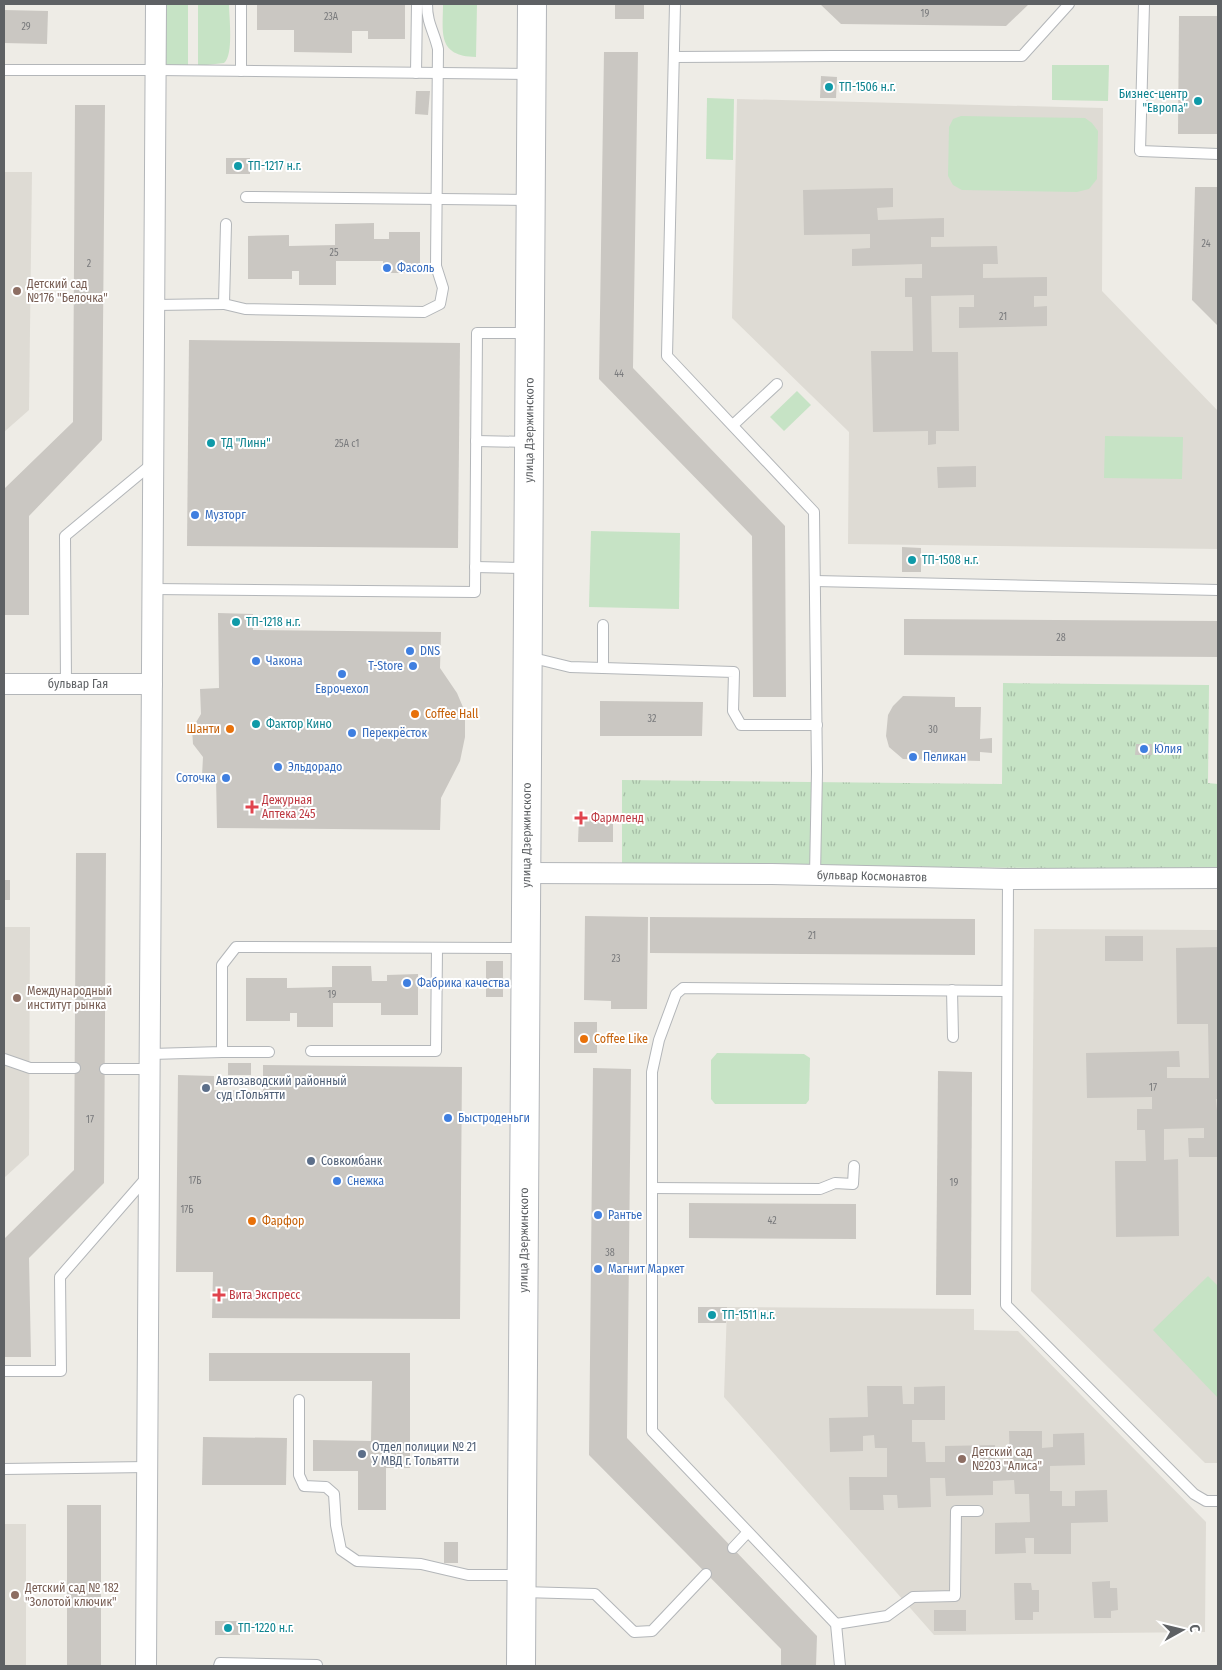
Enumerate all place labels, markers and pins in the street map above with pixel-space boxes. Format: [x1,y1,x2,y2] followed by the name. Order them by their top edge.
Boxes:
[839,80,896,94] place label: ТП-1506 н.г.
[823,81,835,93] marker: ТП-1506 н.г.
[1119,87,1188,115] place label: Бизнес-центр "Европа"
[1192,95,1204,107] marker: Бизнес-центр "Европа"
[248,159,302,173] place label: ТП-1217 н.г.
[232,160,244,172] marker: ТП-1217 н.г.
[397,261,435,275] place label: Фасоль
[381,262,393,274] marker: Фасоль
[26,277,108,305] place label: Детский сад №176 "Белочка"
[11,285,23,297] marker: Детский сад №176 "Белочка"
[221,436,271,450] place label: ТД "Линн"
[205,437,217,449] marker: ТД "Линн"
[205,508,246,522] place label: Музторг
[189,509,201,521] marker: Музторг
[922,553,979,567] place label: ТП-1508 н.г.
[906,554,918,566] marker: ТП-1508 н.г.
[246,615,301,629] place label: ТП-1218 н.г.
[230,616,242,628] marker: ТП-1218 н.г.
[420,644,440,658] place label: DNS
[404,645,416,657] marker: DNS
[266,654,303,668] place label: Чакона
[250,655,262,667] marker: Чакона
[368,659,403,673] place label: T-Store
[407,660,419,672] marker: T-Store
[336,668,348,680] marker: Еврочехол
[315,682,369,696] place label: Еврочехол
[425,707,478,721] place label: Coffee Hall
[409,708,421,720] marker: Coffee Hall
[266,717,332,731] place label: Фактор Кино
[250,718,262,730] marker: Фактор Кино
[187,722,220,736] place label: Шанти
[224,723,236,735] marker: Шанти
[362,726,427,740] place label: Перекрёсток
[346,727,358,739] marker: Перекрёсток
[1154,742,1182,756] place label: Юлия
[1138,743,1150,755] marker: Юлия
[923,750,966,764] place label: Пеликан
[907,751,919,763] marker: Пеликан
[288,760,342,774] place label: Эльдорадо
[272,761,284,773] marker: Эльдорадо
[176,771,216,785] place label: Соточка
[220,772,232,784] marker: Соточка
[261,793,316,821] place label: Дежурная Аптека 245
[246,801,258,813] marker: Дежурная Аптека 245
[591,811,644,825] place label: Фармленд
[575,812,587,824] marker: Фармленд
[417,976,510,990] place label: Фабрика качества
[401,977,413,989] marker: Фабрика качества
[27,984,112,1012] place label: Международный институт рынка
[11,992,23,1004] marker: Международный институт рынка
[594,1032,648,1046] place label: Coffee Like
[578,1033,590,1045] marker: Coffee Like
[216,1074,347,1102] place label: Автозаводский районный суд г.Тольятти
[200,1082,212,1094] marker: Автозаводский районный суд г.Тольятти
[458,1111,530,1125] place label: Быстроденьги
[442,1112,454,1124] marker: Быстроденьги
[321,1154,383,1168] place label: Совкомбанк
[305,1155,317,1167] marker: Совкомбанк
[347,1174,384,1188] place label: Снежка
[331,1175,343,1187] marker: Снежка
[608,1208,642,1222] place label: Рантье
[592,1209,604,1221] marker: Рантье
[262,1214,305,1228] place label: Фарфор
[246,1215,258,1227] marker: Фарфор
[608,1262,685,1276] place label: Магнит Маркет
[592,1263,604,1275] marker: Магнит Маркет
[229,1288,300,1302] place label: Вита Экспресс
[213,1289,225,1301] marker: Вита Экспресс
[722,1308,775,1322] place label: ТП-1511 н.г.
[706,1309,718,1321] marker: ТП-1511 н.г.
[371,1440,477,1468] place label: Отдел полиции № 21 У МВД г. Тольятти
[971,1445,1042,1473] place label: Детский сад №203 "Алиса"
[356,1448,368,1460] marker: Отдел полиции № 21 У МВД г. Тольятти
[956,1453,968,1465] marker: Детский сад №203 "Алиса"
[24,1581,119,1609] place label: Детский сад № 182 "Золотой ключик"
[9,1589,21,1601] marker: Детский сад № 182 "Золотой ключик"
[238,1621,294,1635] place label: ТП-1220 н.г.
[222,1622,234,1634] marker: ТП-1220 н.г.

